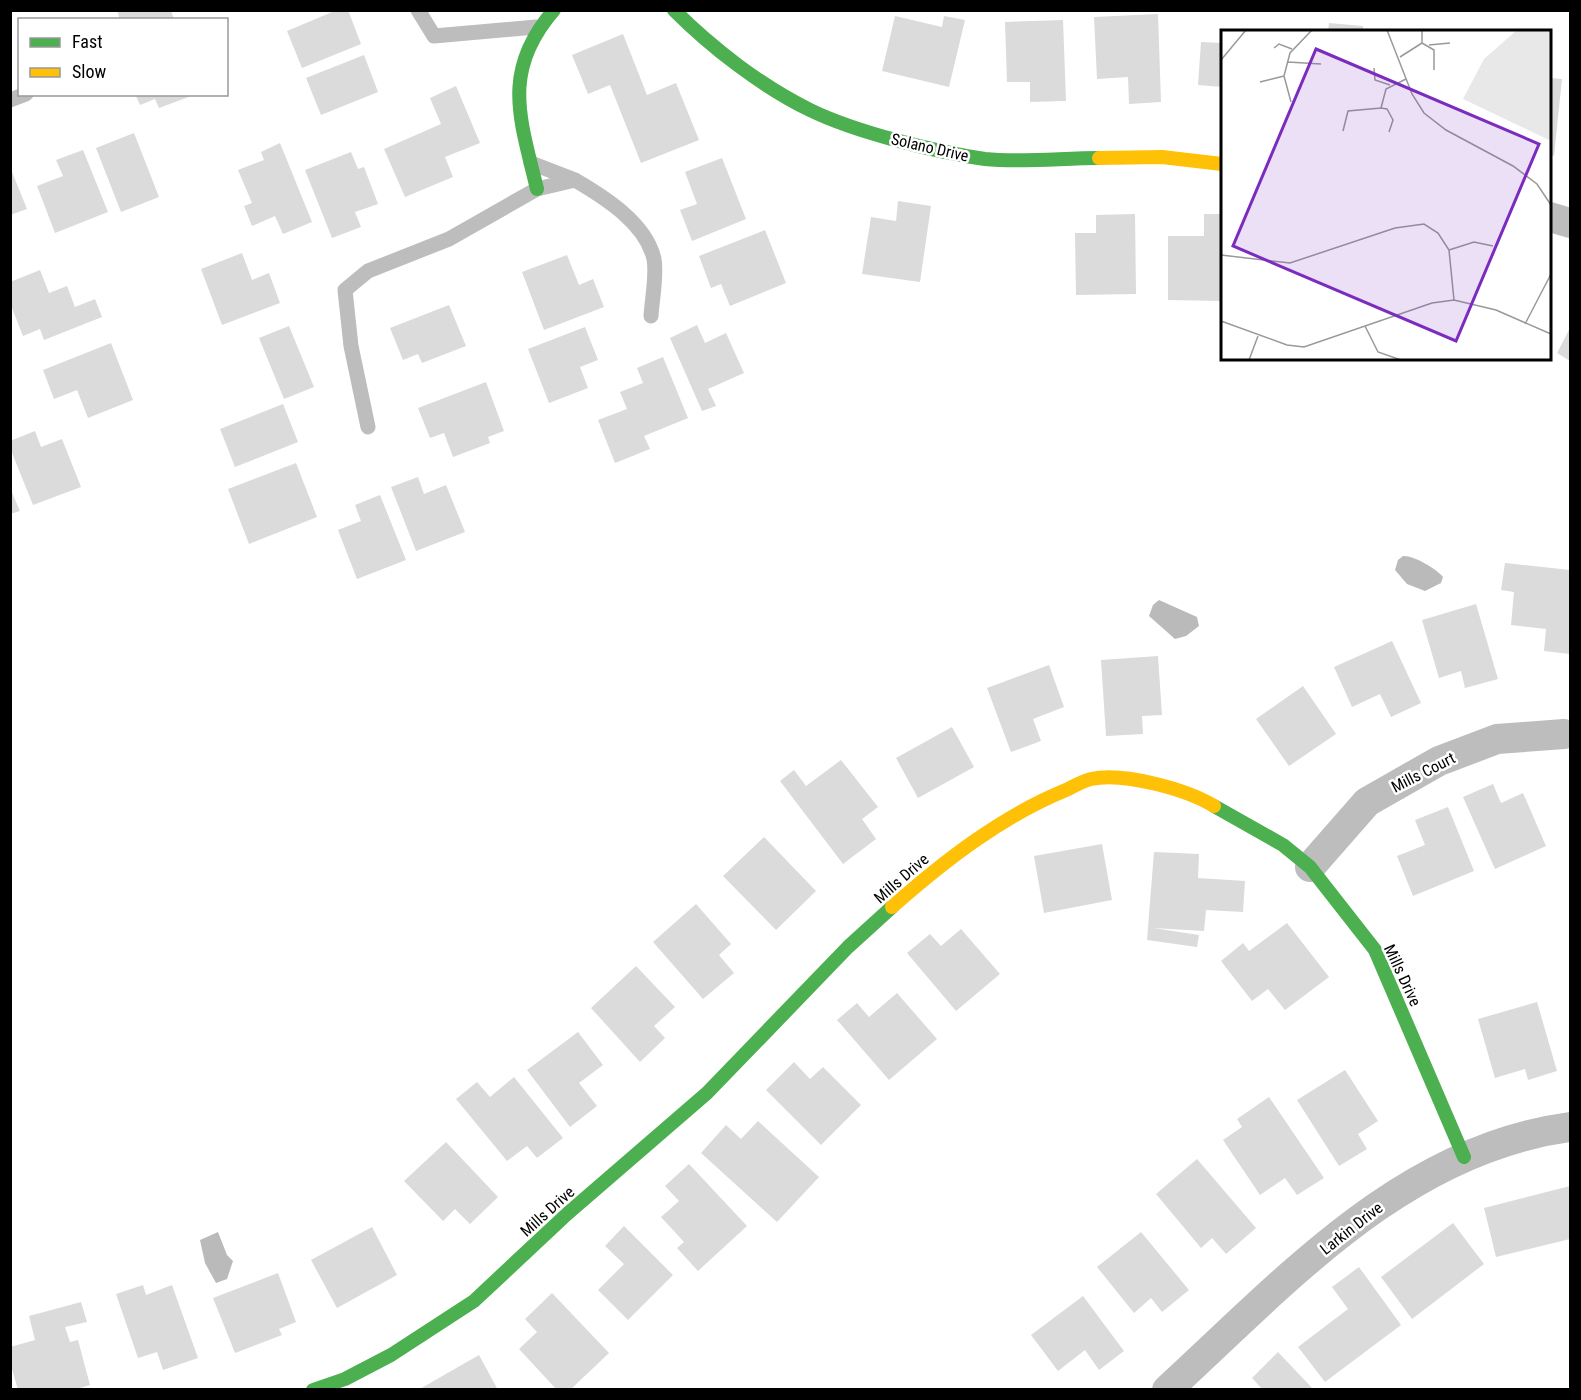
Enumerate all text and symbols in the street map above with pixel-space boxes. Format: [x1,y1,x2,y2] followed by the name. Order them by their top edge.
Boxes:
[18,18,228,96] legend
[1221,30,1551,360] inset map
[72,31,103,52] text: Fast
[72,61,107,82] text: Slow
[889,129,971,166] street label: Solano Drive
[1388,748,1458,797] street label: Mills Court
[870,850,932,907] street label: Mills Drive
[1380,941,1425,1009] street label: Mills Drive
[516,1182,578,1241] street label: Mills Drive
[1316,1198,1386,1259] street label: Larkin Drive

